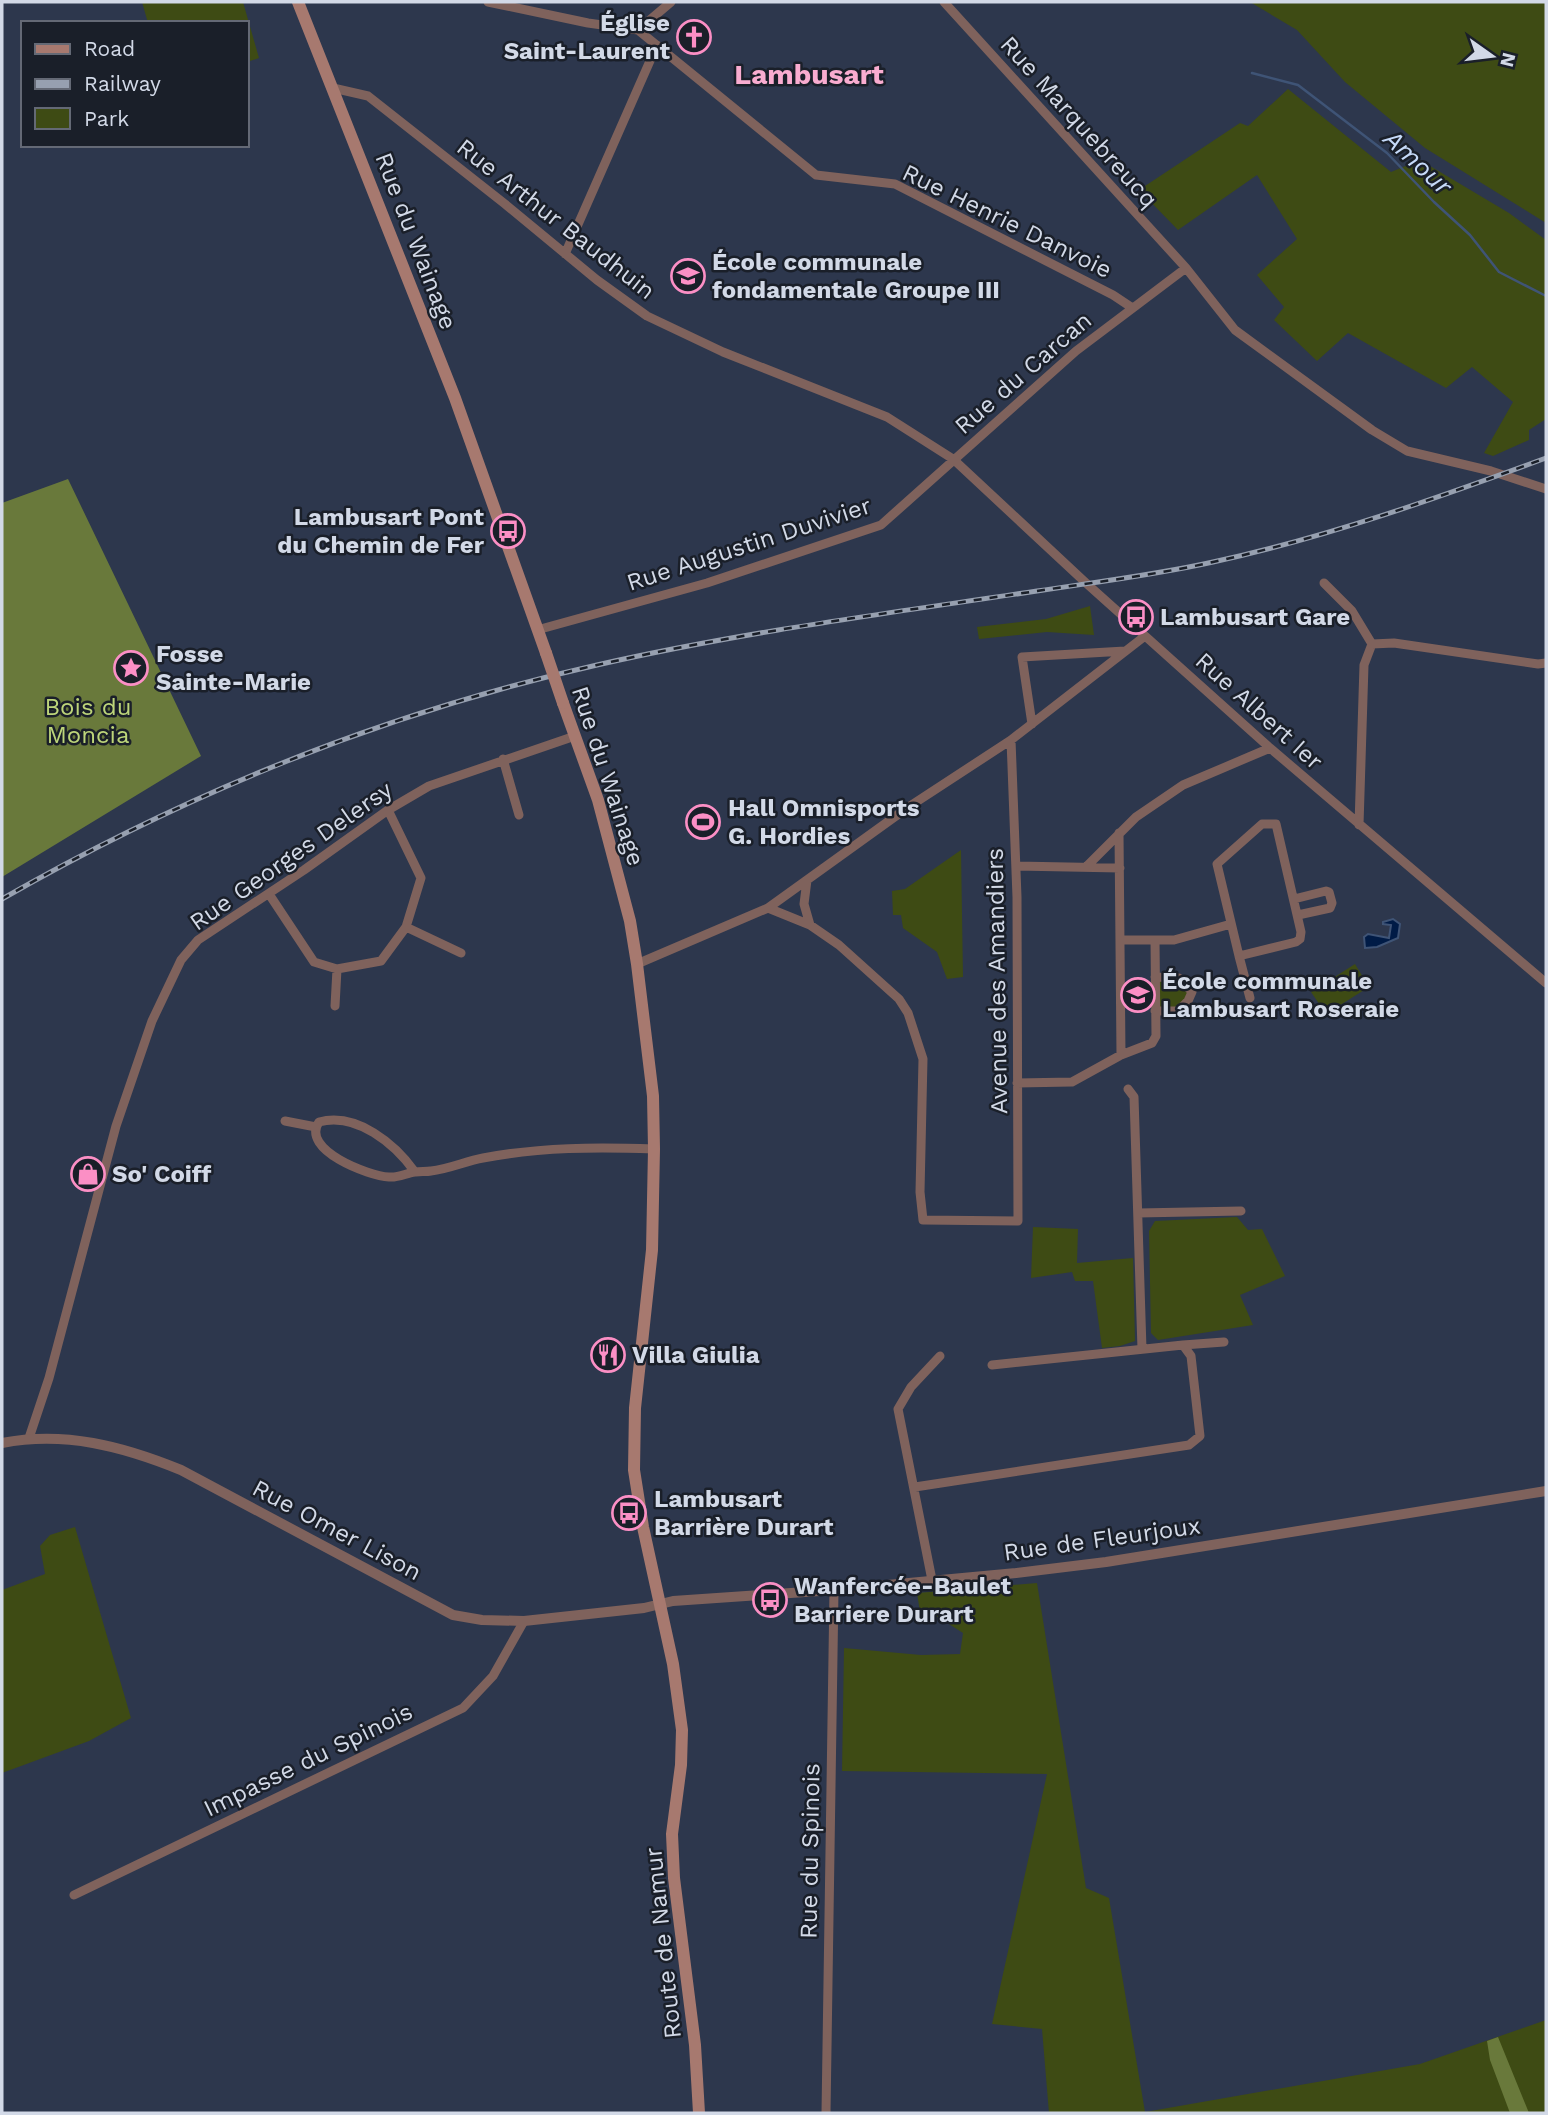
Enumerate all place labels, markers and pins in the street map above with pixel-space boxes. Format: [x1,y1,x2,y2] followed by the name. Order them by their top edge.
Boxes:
[504,9,670,65] place label: Église Saint-Laurent
[675,18,713,56] church icon: Église Saint-Laurent
[712,248,1000,304] place label: École communale fondamentale Groupe III
[669,257,707,295] school or university icon: École communale fondamentale Groupe III
[277,503,485,559] place label: Lambusart Pont du Chemin de Fer
[489,512,527,550] bus stop icon: Lambusart Pont du Chemin de Fer
[1117,598,1155,636] bus stop icon: Lambusart Gare
[1160,603,1350,631] place label: Lambusart Gare
[156,640,311,696] place label: Fosse Sainte-Marie
[112,649,150,687] place icon: Fosse Sainte-Marie
[728,794,920,850] place label: Hall Omnisports G. Hordies
[684,803,722,841] sports icon: Hall Omnisports G. Hordies
[1162,967,1399,1023] place label: École communale Lambusart Roseraie
[1119,976,1157,1014] school or university icon: École communale Lambusart Roseraie
[69,1155,107,1193] shop icon: So' Coiff
[112,1160,212,1188] place label: So' Coiff
[589,1336,627,1374] restaurant icon: Villa Giulia
[632,1341,760,1369] place label: Villa Giulia
[654,1485,834,1541] place label: Lambusart Barrière Durart
[610,1494,648,1532] bus stop icon: Lambusart Barrière Durart
[794,1572,1011,1628] place label: Wanfercée-Baulet Barriere Durart
[751,1581,789,1619] bus stop icon: Wanfercée-Baulet Barriere Durart

